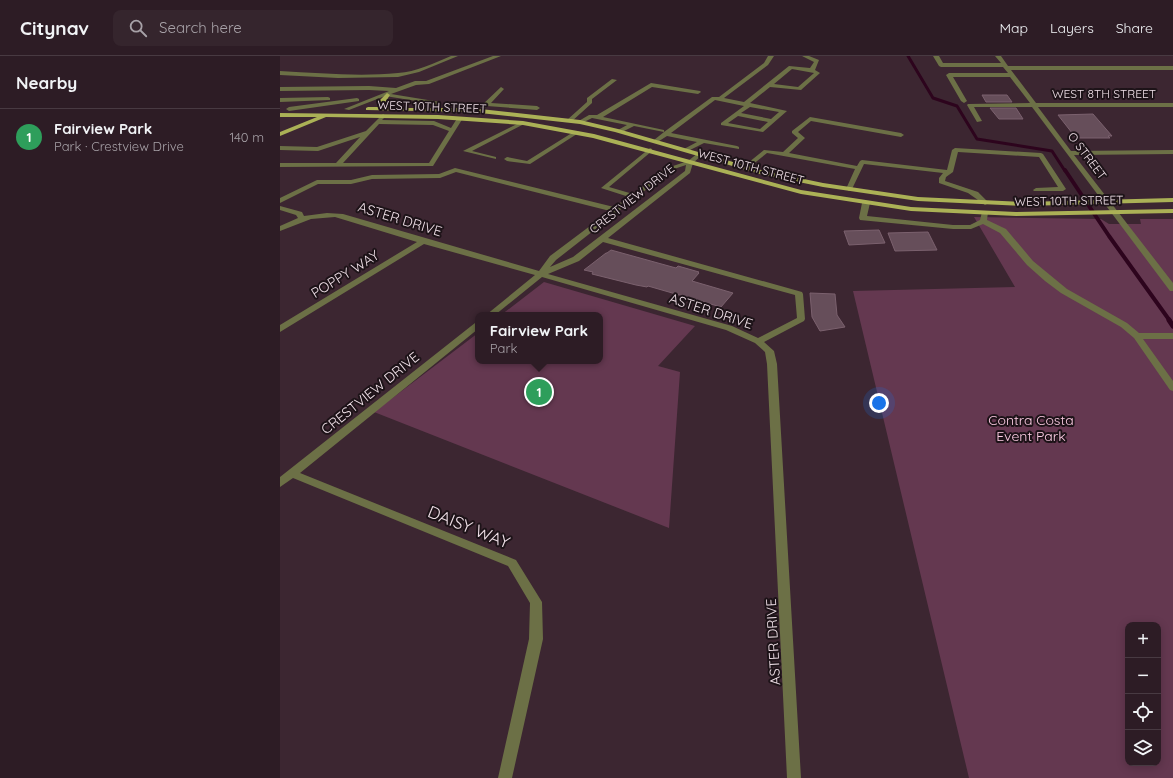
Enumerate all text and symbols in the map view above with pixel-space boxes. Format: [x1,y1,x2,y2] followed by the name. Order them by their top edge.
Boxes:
[113,10,393,46] search box
[20,16,89,40] text: Citynav
[127,17,149,39] icon: search
[159,18,242,37] text: Search here
[999,19,1028,37] text: Map
[1050,19,1094,37] text: Layers
[1116,19,1153,37] text: Share
[16,72,77,93] text: Nearby
[1052,86,1156,101] street label: WEST 8TH STREET
[377,97,487,116] street label: WEST 10TH STREET
[54,119,152,138] text: Fairview Park
[26,129,32,145] text: 1
[229,129,264,145] text: 140 m
[1065,129,1110,182] street label: O STREET
[54,138,184,154] text: Park · Crestview Drive
[697,145,806,188] street label: WEST 10TH STREET
[586,161,677,237] street label: CRESTVIEW DRIVE
[1014,192,1124,209] street label: WEST 10TH STREET
[356,198,444,240] street label: ASTER DRIVE
[308,246,383,302] street label: POPPY WAY
[667,289,755,333] street label: ASTER DRIVE
[475,312,603,364] popup
[490,321,588,340] text: Fairview Park
[490,340,517,356] text: Park
[317,348,423,438] street label: CRESTVIEW DRIVE
[526,377,552,407] pin: 1
[869,393,889,413] your location
[988,411,1074,445] park label: Contra Costa Event Park
[425,501,514,553] street label: DAISY WAY
[762,598,784,686] street label: ASTER DRIVE
[1125,622,1161,766] map controls
[1125,622,1161,658] button: +
[1125,658,1161,694] button: −
[1125,694,1161,730] button: locate
[1125,730,1161,766] button: layers

